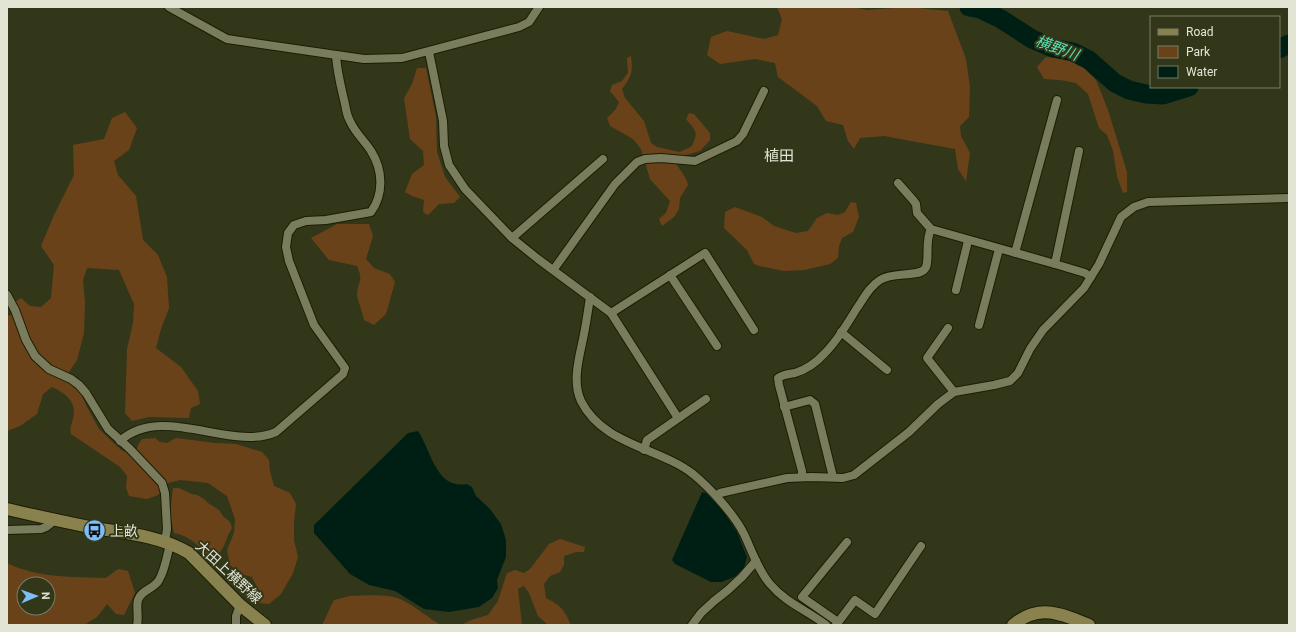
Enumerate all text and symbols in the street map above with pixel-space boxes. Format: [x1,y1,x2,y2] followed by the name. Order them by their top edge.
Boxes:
[1150,16,1280,88] legend
[1186,25,1214,39] text: Road
[1033,32,1083,65] water label: 横野川
[1186,45,1211,59] text: Park
[1186,65,1217,79] text: Water
[764,147,794,165] district label: 植田
[82,518,108,544] bus stop icon: 上畝
[110,523,138,539] place label: 上畝
[193,538,265,606] street label: 大田上横野線
[16,576,56,616] north arrow
[39,592,52,600] text: N

